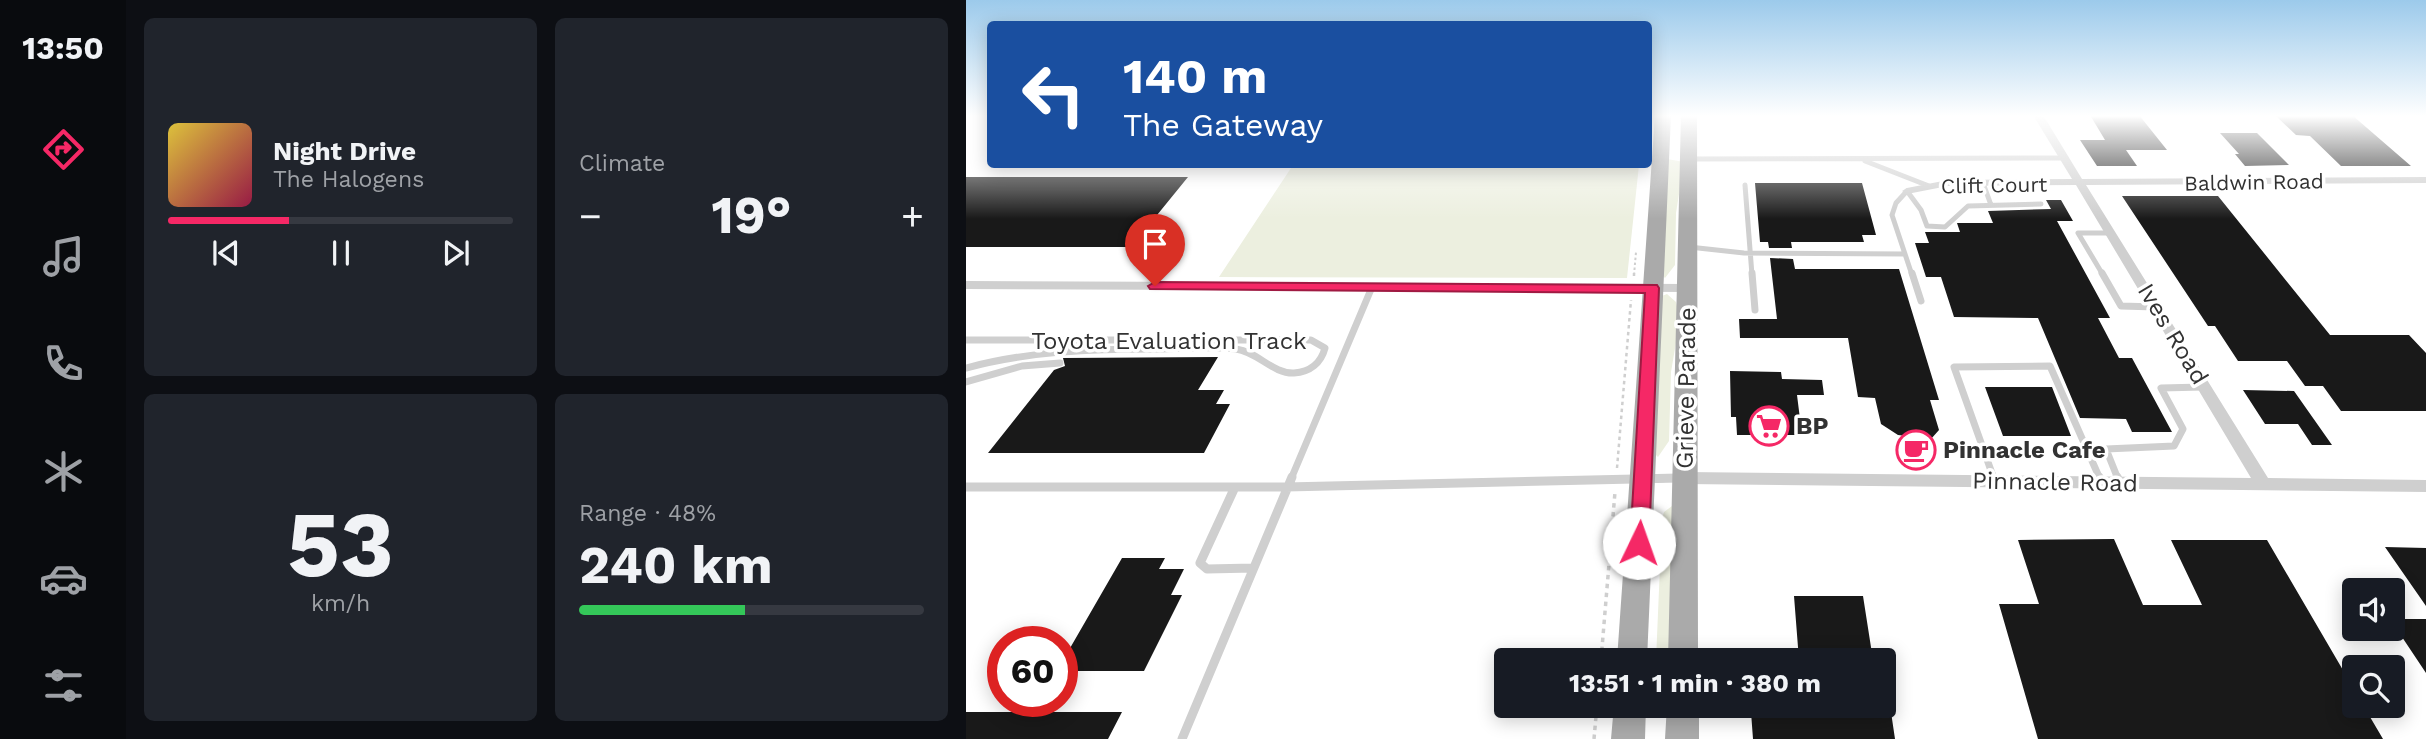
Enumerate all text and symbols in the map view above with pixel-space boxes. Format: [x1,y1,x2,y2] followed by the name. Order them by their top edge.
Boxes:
[22,29,104,67] text: 13:50
[1123,47,1267,105] text: 140 m
[1008,49,1099,140] icon: left
[1123,106,1323,144] text: The Gateway
[39,125,88,174] icon: directions
[273,136,416,166] text: Night Drive
[579,150,665,177] text: Climate
[273,166,424,193] text: The Halogens
[2184,168,2324,196] street label: Baldwin Road
[1941,172,2048,198] street label: Clift Court
[711,185,792,246] text: 19°
[579,194,602,238] text: −
[901,194,924,238] text: +
[1125,214,1185,286] pin
[1136,225,1174,263] icon: arrive
[39,232,88,281] icon: music
[207,234,245,272] icon: previous
[322,234,360,272] icon: pause
[437,234,475,272] icon: next
[2132,278,2214,390] street label: Ives Road
[1671,307,1701,469] street label: Grieve Parade
[1031,327,1307,355] street label: Toyota Evaluation Track
[39,339,88,388] icon: phone
[1748,405,1790,447] supermarket icon: BP
[1796,412,1828,440] place label: BP
[1895,429,1937,471] cafe icon: Pinnacle Cafe
[1943,436,2106,464] place label: Pinnacle Cafe
[39,447,88,496] icon: climate
[1972,467,2138,497] street label: Pinnacle Road
[287,491,394,598] text: 53
[579,500,716,527] text: Range · 48%
[1602,506,1676,580] position arrow
[579,535,773,596] text: 240 km
[39,554,88,603] icon: car
[2342,578,2405,718] map controls
[2342,578,2405,641] button: sound
[311,590,370,617] text: km/h
[987,626,1078,717] speed limit sign: 60
[2342,655,2405,718] button: search
[39,661,88,710] icon: filters
[1569,668,1821,698] text: 13:51 · 1 min · 380 m

